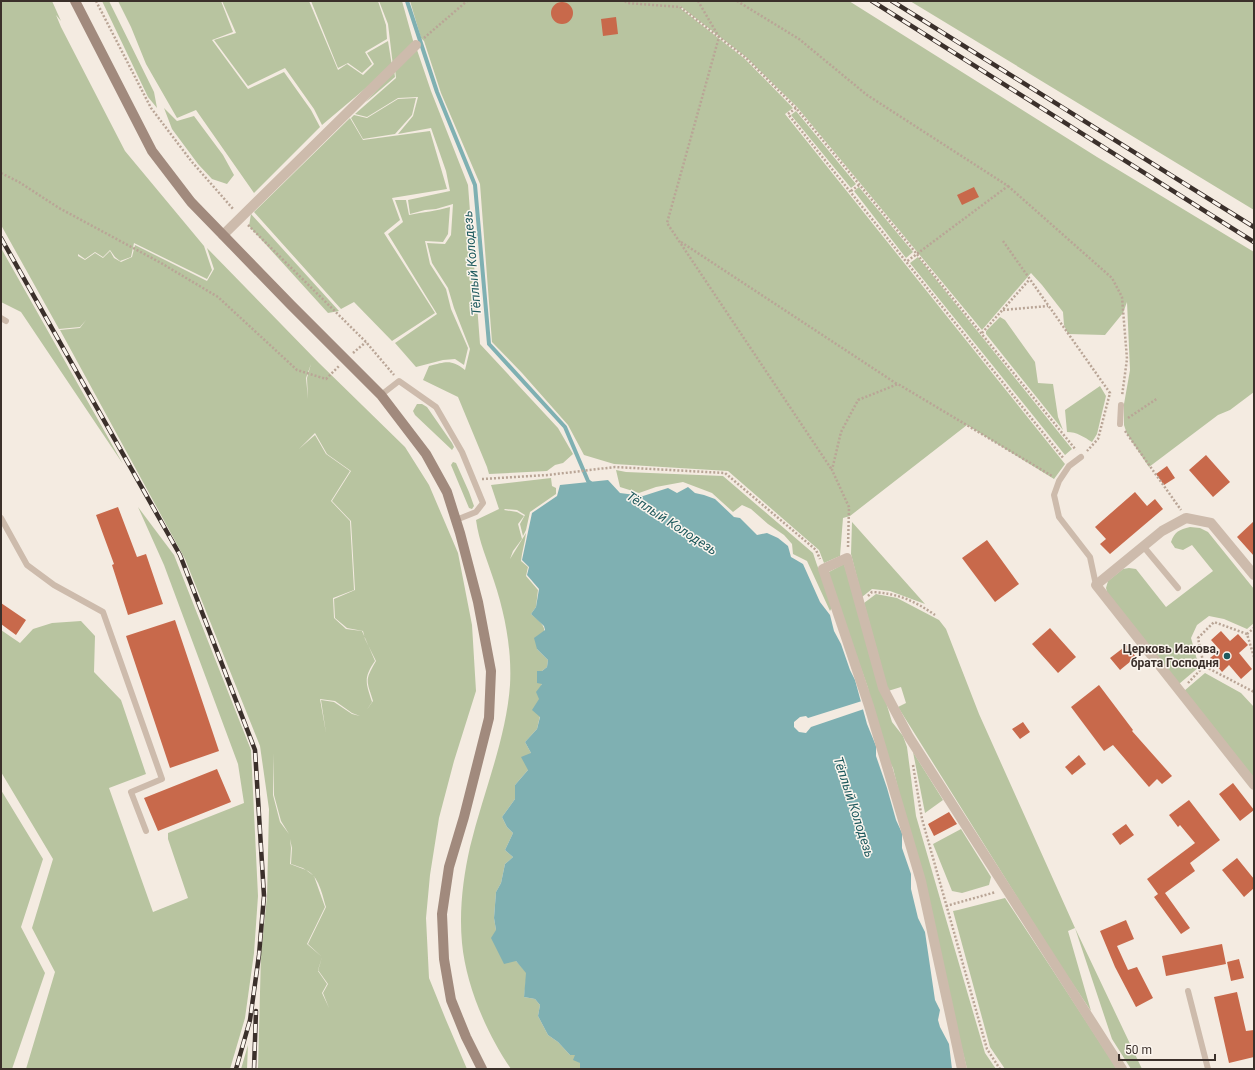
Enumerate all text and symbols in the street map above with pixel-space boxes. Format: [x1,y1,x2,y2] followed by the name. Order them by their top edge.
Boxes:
[460,210,484,316] water label: Тёплый Колодезь
[624,488,720,558] water label: Тёплый Колодезь
[1123,642,1219,670] place label: Церковь Иакова, брата Господня
[1222,651,1232,661] marker: Церковь Иакова, брата Господня
[831,755,877,859] water label: Тёплый Колодезь
[1119,1036,1215,1062] scale bar
[1125,1043,1152,1057] text: 50 m

